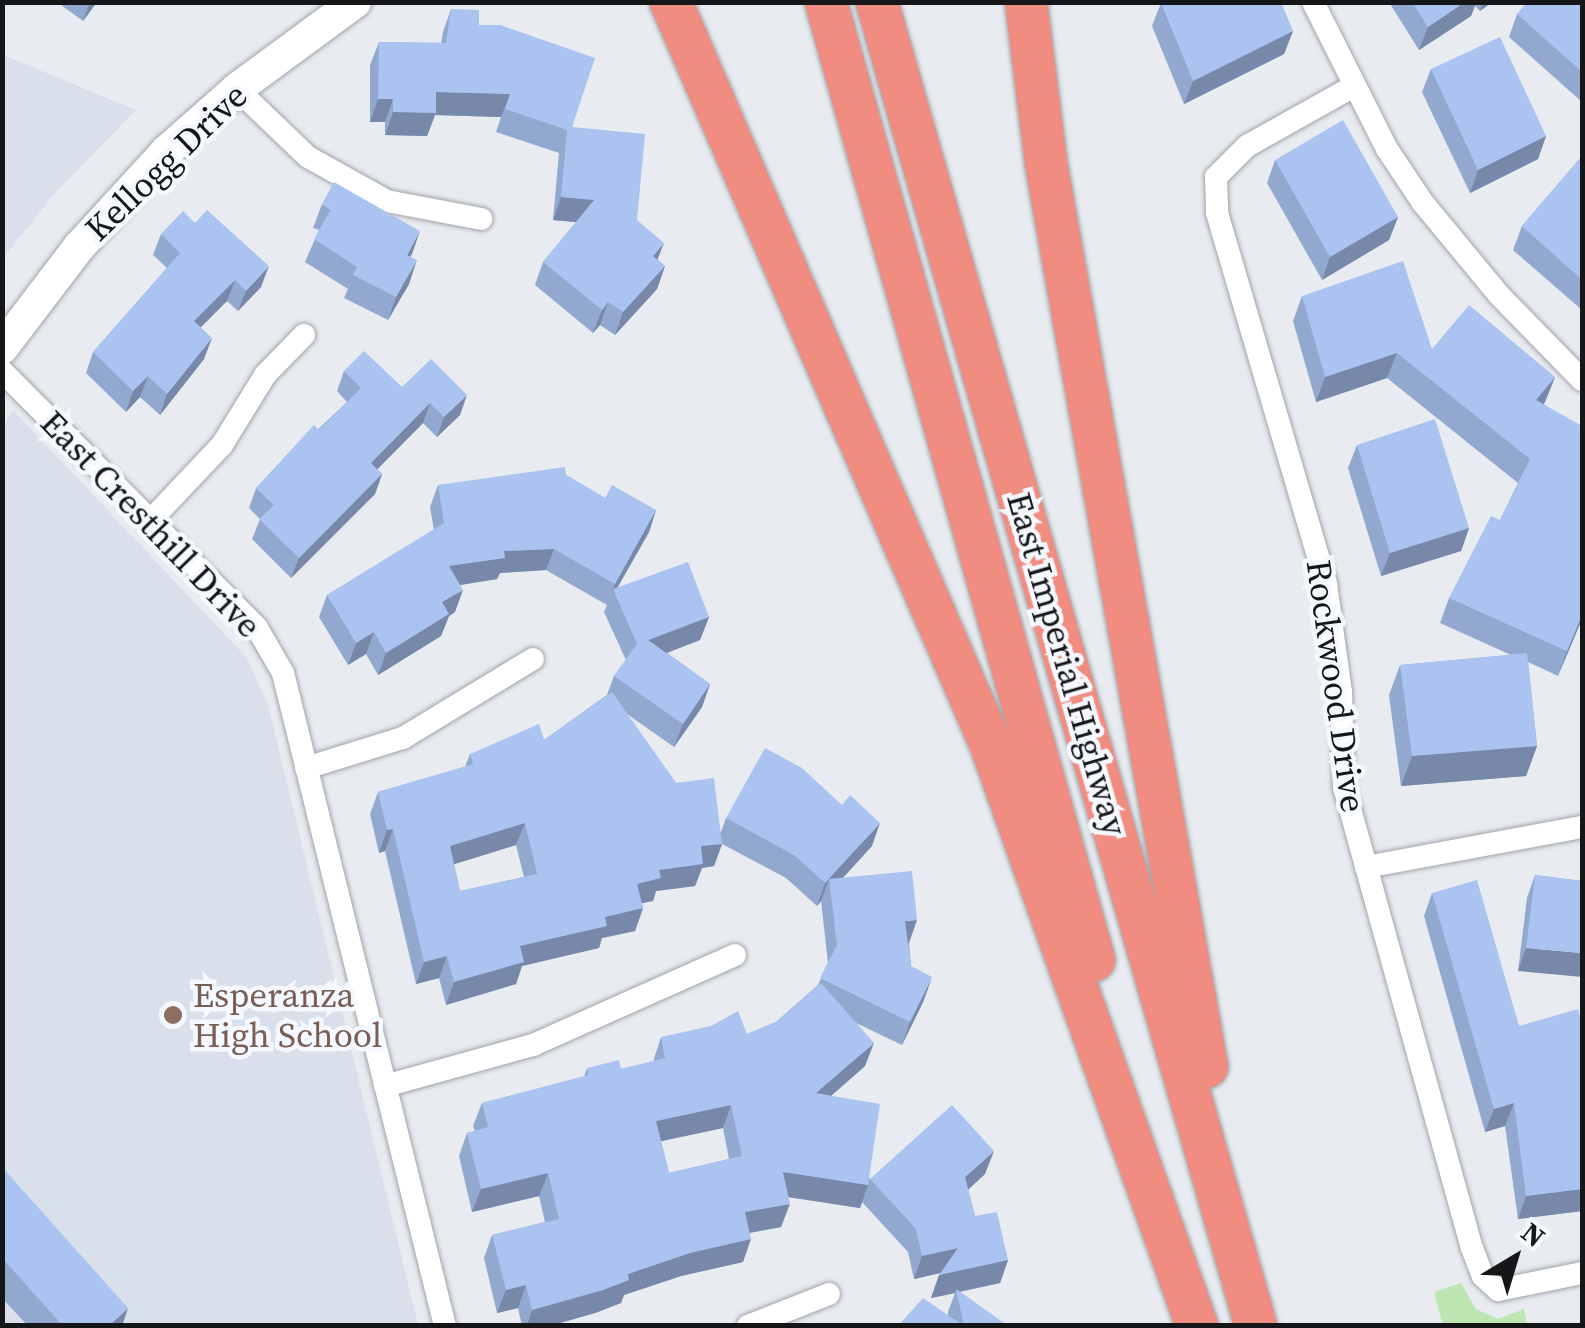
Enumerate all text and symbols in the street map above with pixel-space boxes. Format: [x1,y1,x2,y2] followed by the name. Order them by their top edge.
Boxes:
[76,74,256,250] street label: Kellogg Drive
[32,402,270,646] street label: East Cresthill Drive
[998,488,1136,840] street label: East Imperial Highway
[1298,557,1374,815] street label: Rockwood Drive
[193,974,382,1056] place label: Esperanza High School
[162,1004,184,1026] marker: Esperanza High School
[1465,1208,1565,1308] north arrow
[1514,1213,1553,1256] text: N

